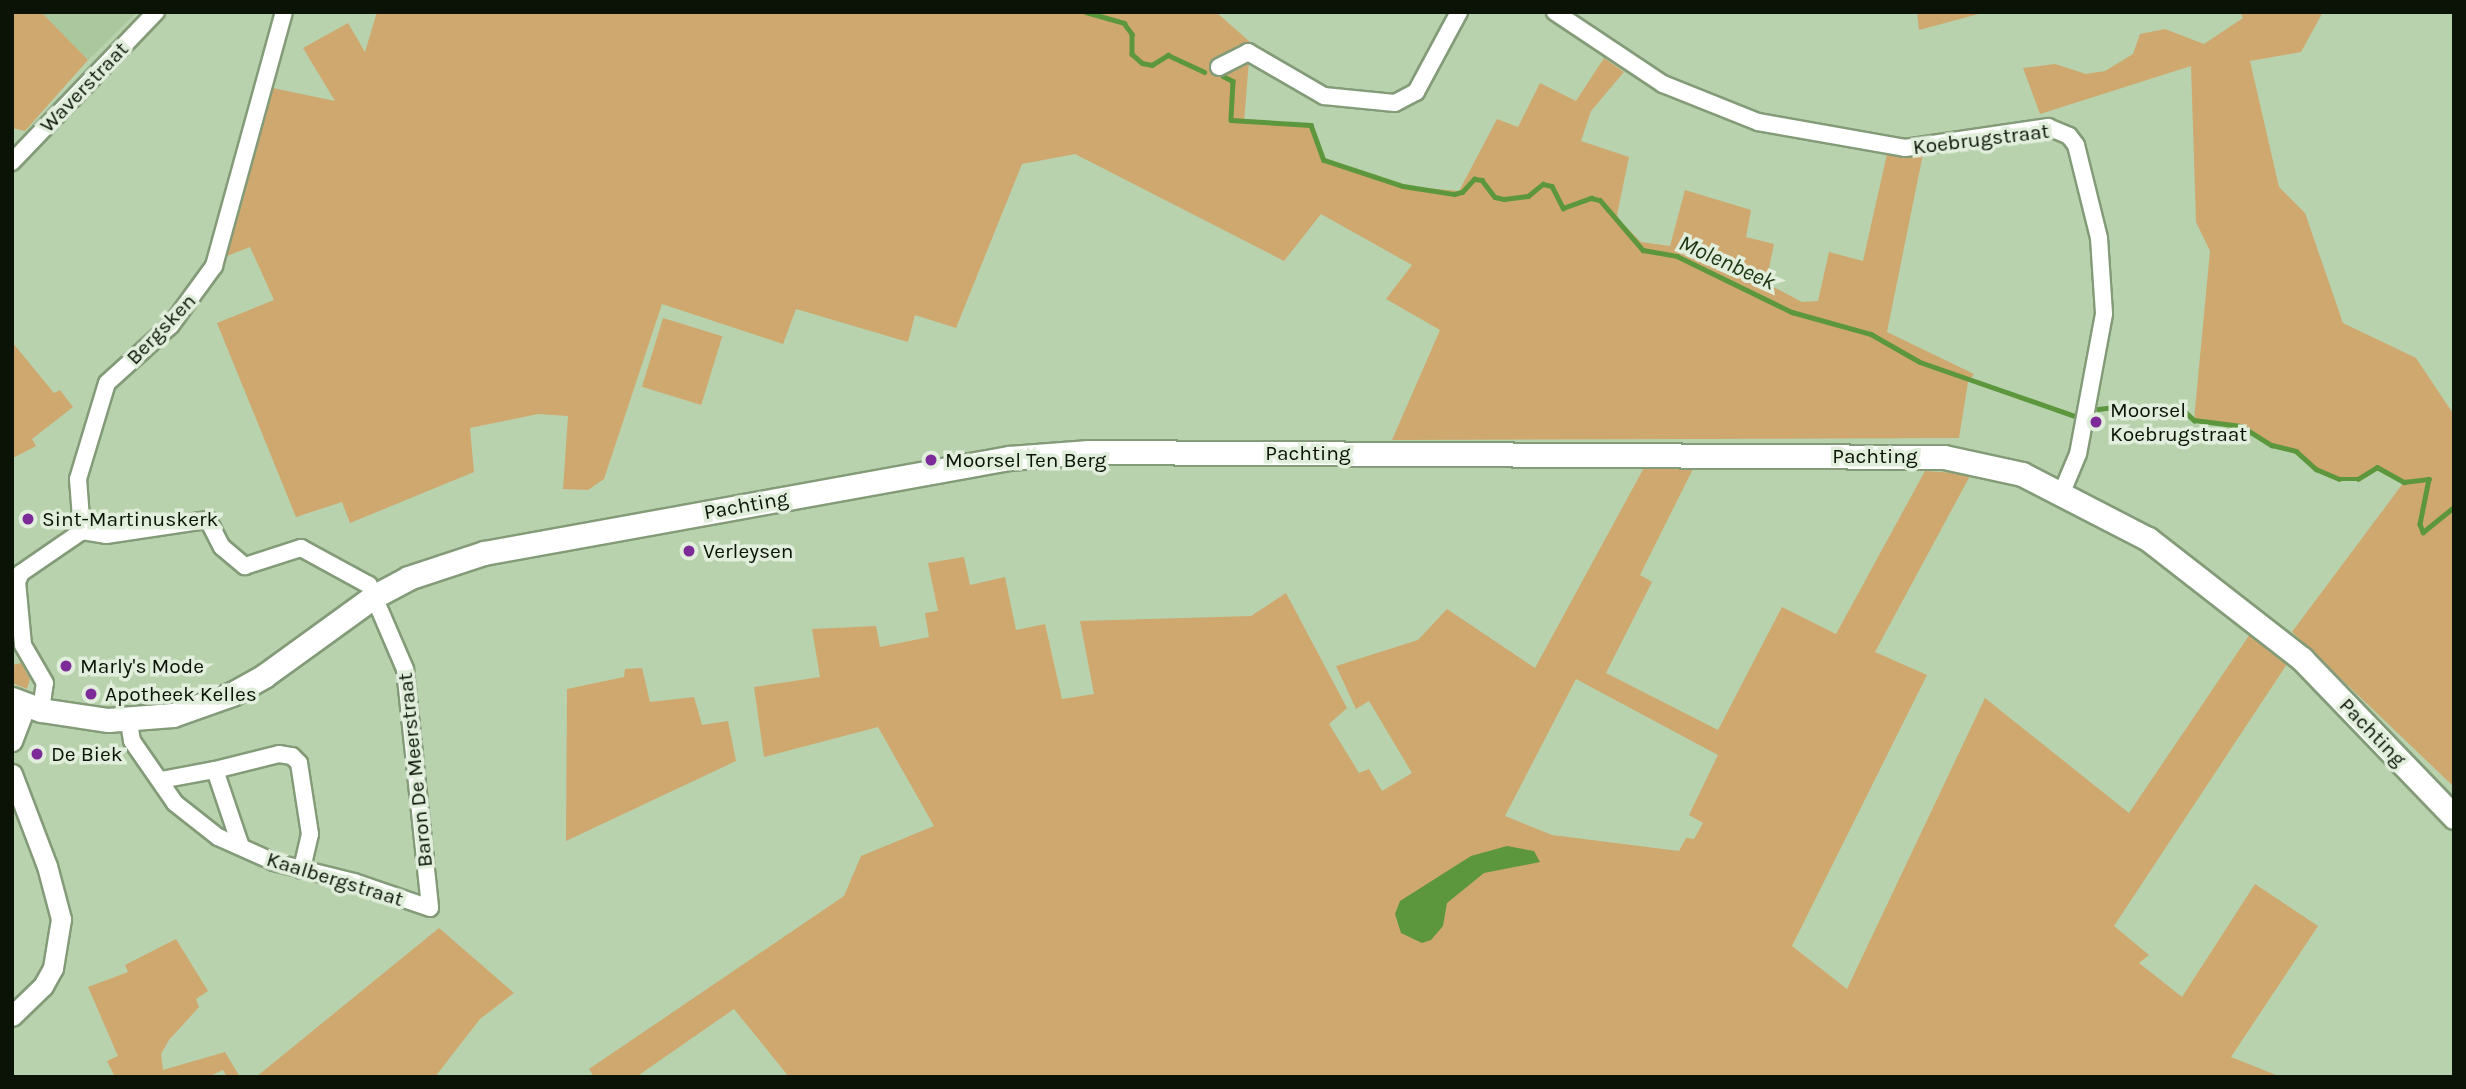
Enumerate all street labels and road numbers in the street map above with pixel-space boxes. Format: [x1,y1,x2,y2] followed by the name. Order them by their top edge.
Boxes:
[35,36,133,138] street label: Waverstraat
[1911,118,2051,160] street label: Koebrugstraat
[121,288,201,370] street label: Bergsken
[1265,440,1351,466] street label: Pachting
[1832,443,1918,469] street label: Pachting
[702,485,790,525] street label: Pachting
[392,671,438,869] street label: Baron De Meerstraat
[2334,693,2412,771] street label: Pachting
[264,846,406,912] street label: Kaalbergstraat

